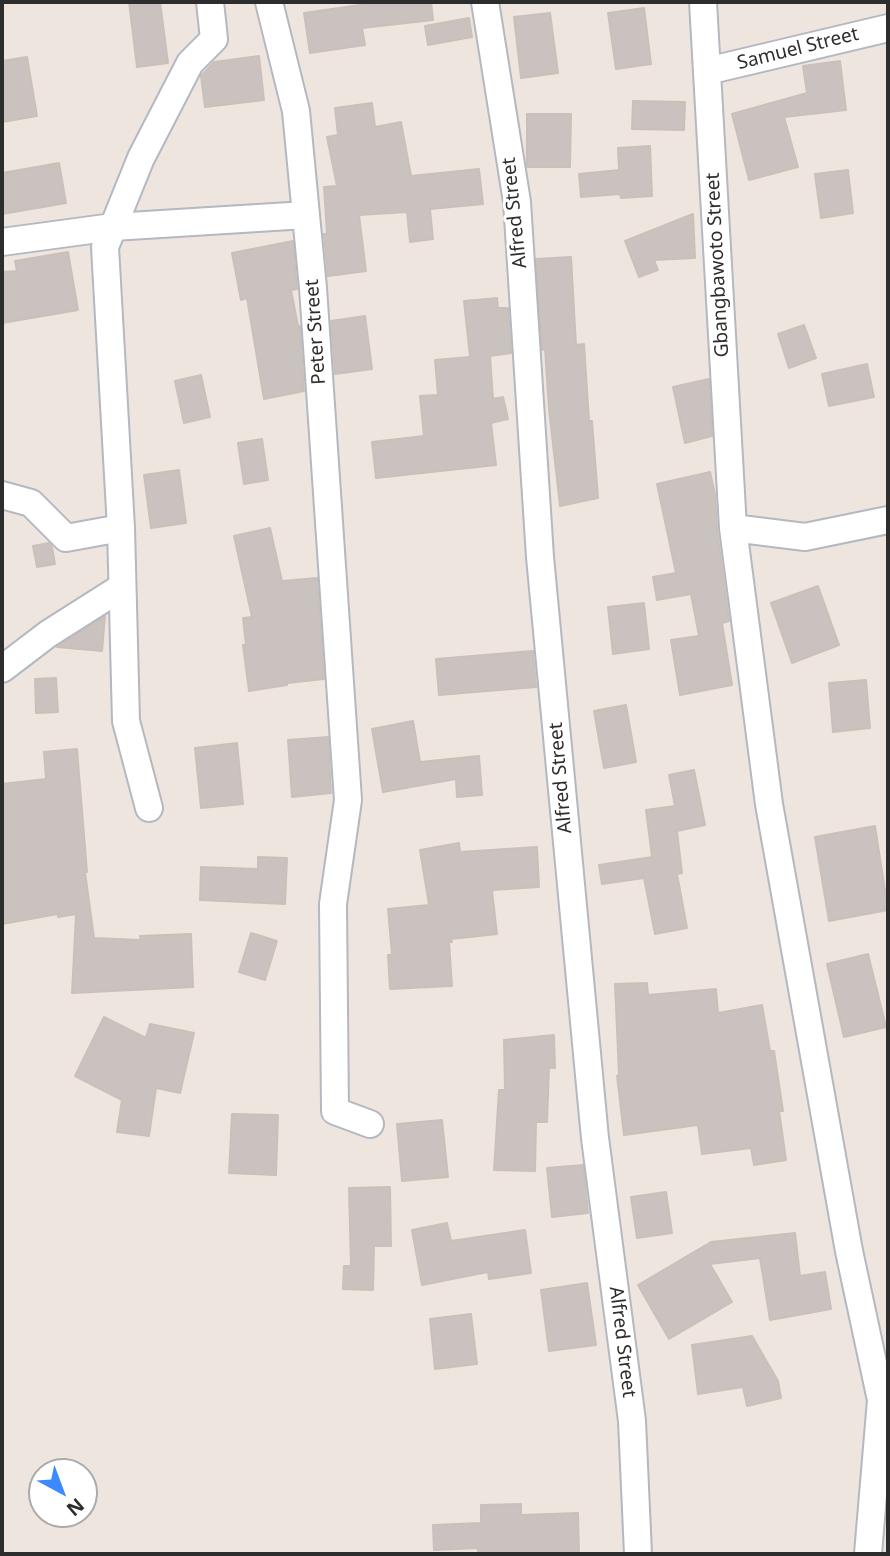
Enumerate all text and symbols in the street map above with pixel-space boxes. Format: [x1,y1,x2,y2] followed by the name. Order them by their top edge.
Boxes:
[735,23,861,75] street label: Samuel Street
[498,156,532,270] street label: Alfred Street
[702,172,734,358] street label: Gbangbawoto Street
[301,279,331,385] street label: Peter Street
[545,722,577,834] street label: Alfred Street
[604,1285,640,1399] street label: Alfred Street
[28,1458,98,1528] north arrow
[61,1492,90,1522] text: N

